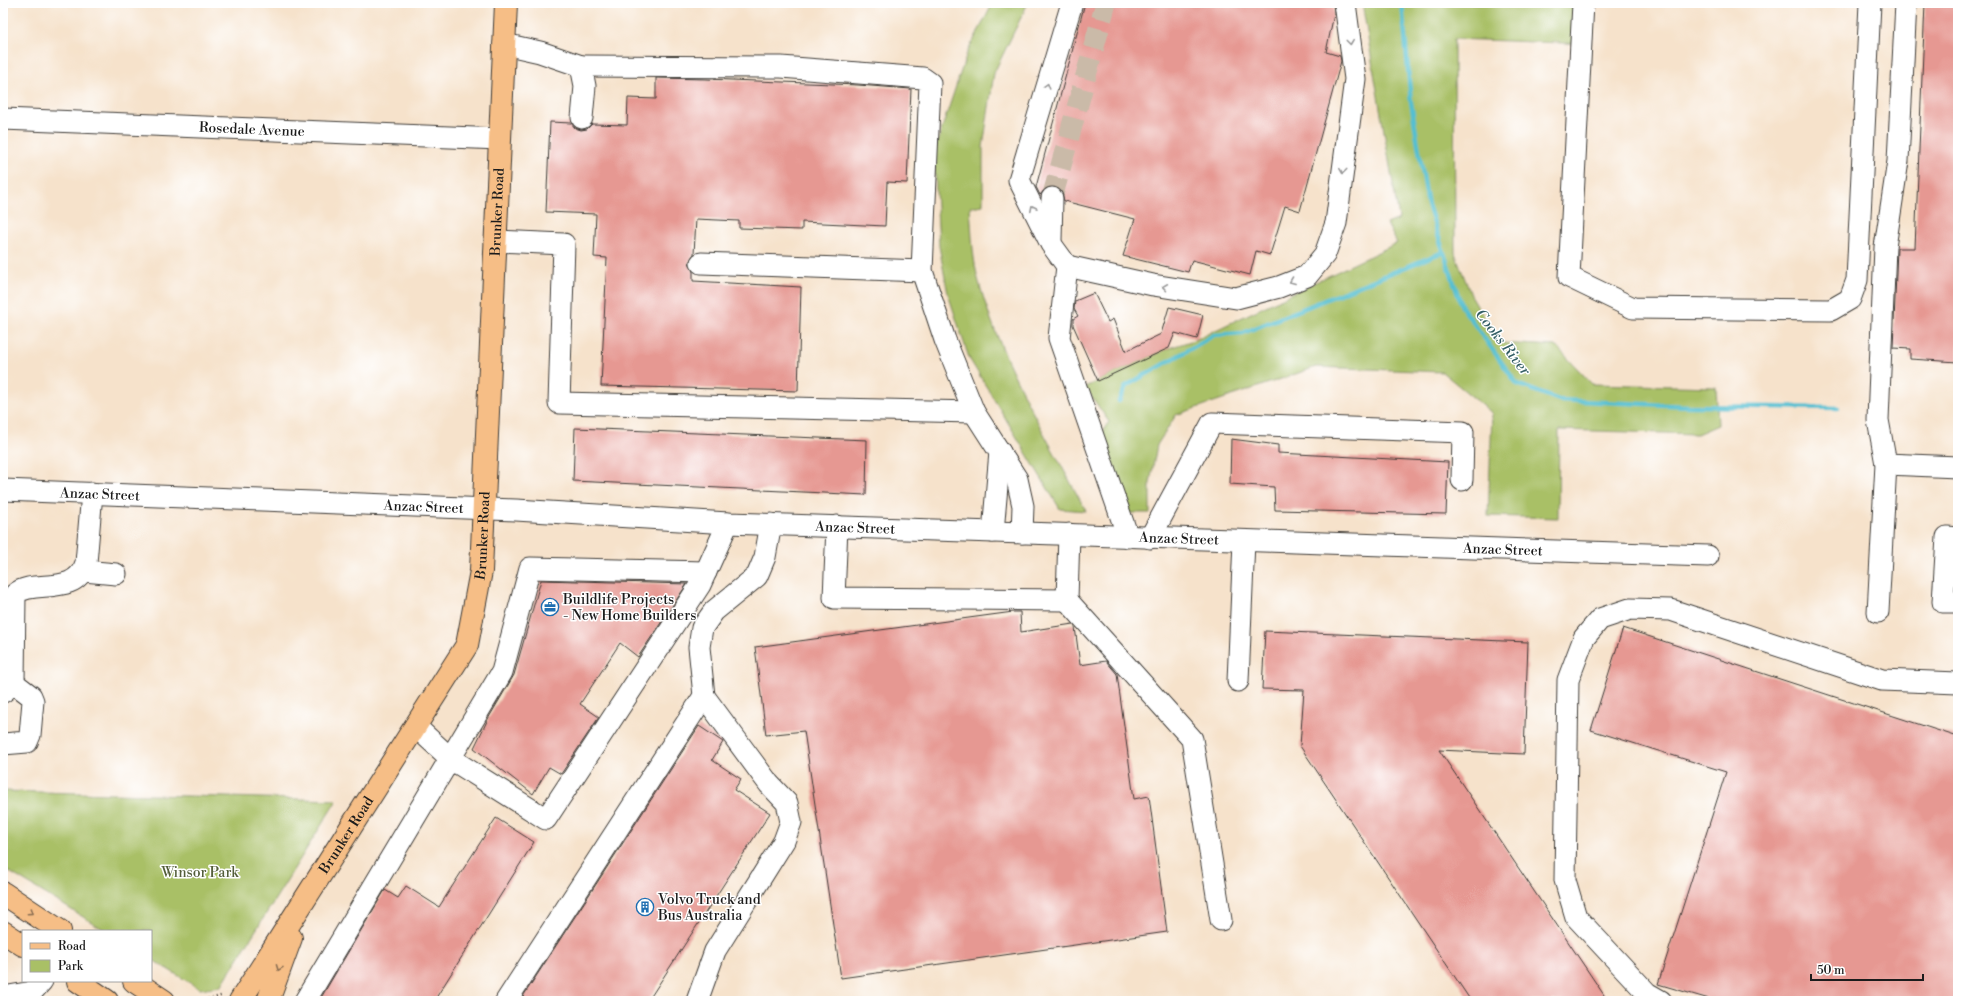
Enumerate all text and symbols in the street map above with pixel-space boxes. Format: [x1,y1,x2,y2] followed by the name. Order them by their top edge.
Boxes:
[1345,39,1354,45] one-way arrow
[1042,82,1051,89] one-way arrow
[198,119,305,141] street label: Rosedale Avenue
[487,167,509,257] street label: Brunker Road
[1339,168,1348,174] one-way arrow
[1030,205,1038,212] one-way arrow
[1289,277,1296,285] one-way arrow
[1162,283,1168,292] one-way arrow
[1471,305,1535,380] water label: Cooks River
[59,484,140,505] street label: Anzac Street
[471,491,494,582] street label: Brunker Road
[382,497,464,518] street label: Anzac Street
[814,518,895,539] street label: Anzac Street
[1138,529,1219,550] street label: Anzac Street
[1462,540,1543,560] street label: Anzac Street
[562,591,696,625] place label: Buildlife Projects - New Home Builders
[540,597,560,617] office icon: Buildlife Projects - New Home Builders
[315,793,378,878] street label: Brunker Road
[160,864,239,882] park label: Winsor Park
[657,891,761,925] place label: Volvo Truck and Bus Australia
[635,897,655,917] building icon: Volvo Truck and Bus Australia
[27,907,34,914] one-way arrow
[22,930,152,982] legend
[58,939,86,954] text: Road
[1811,956,1923,982] scale bar
[58,959,84,974] text: Park
[1817,963,1845,978] text: 50 m
[276,964,284,971] one-way arrow

